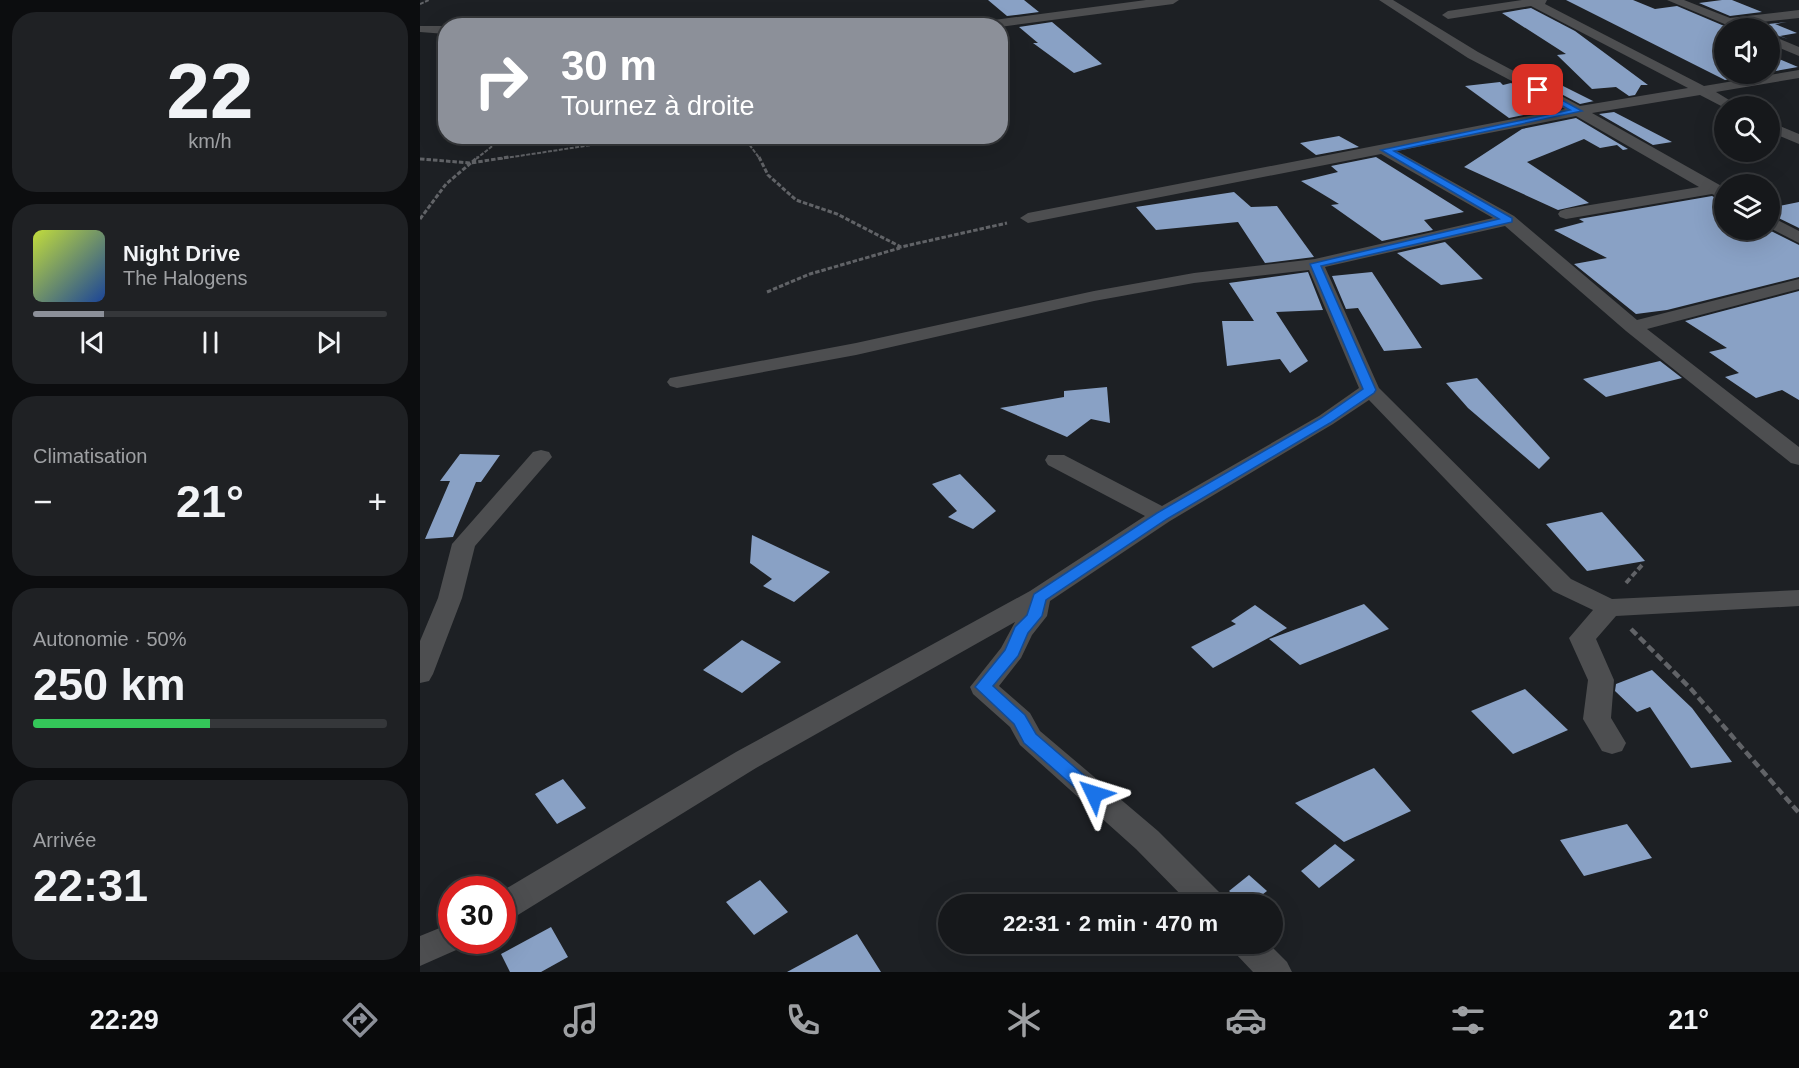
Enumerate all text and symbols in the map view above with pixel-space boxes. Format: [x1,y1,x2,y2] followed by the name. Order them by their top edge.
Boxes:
[1714,18,1780,240] map controls
[1714,18,1780,84] button: sound
[462,42,540,120] icon: right
[561,42,657,89] text: 30 m
[167,47,253,135] text: 22
[1512,64,1563,115] pin
[1521,73,1554,106] icon: arrive
[561,91,755,121] text: Tournez à droite
[1714,96,1780,162] button: search
[188,130,232,152] text: km/h
[1714,174,1780,240] button: layers
[123,241,240,266] text: Night Drive
[123,267,248,289] text: The Halogens
[76,326,109,359] icon: previous
[194,326,227,359] icon: pause
[312,326,345,359] icon: next
[33,445,147,467] text: Climatisation
[176,476,244,527] text: 21°
[33,483,52,520] text: −
[368,483,387,520] text: +
[33,628,186,650] text: Autonomie · 50%
[33,659,186,710] text: 250 km
[1062,762,1126,826] position arrow
[33,829,96,851] text: Arrivée
[33,860,148,911] text: 22:31
[438,876,516,954] speed limit sign: 30
[1003,911,1218,936] text: 22:31 · 2 min · 470 m
[339,999,381,1041] icon: directions
[560,999,602,1041] icon: music
[782,999,824,1041] icon: phone
[1003,999,1045,1041] icon: climate
[1225,999,1267,1041] icon: car
[1447,999,1489,1041] icon: filters
[90,1005,159,1035] text: 22:29
[1668,1005,1709,1035] text: 21°

